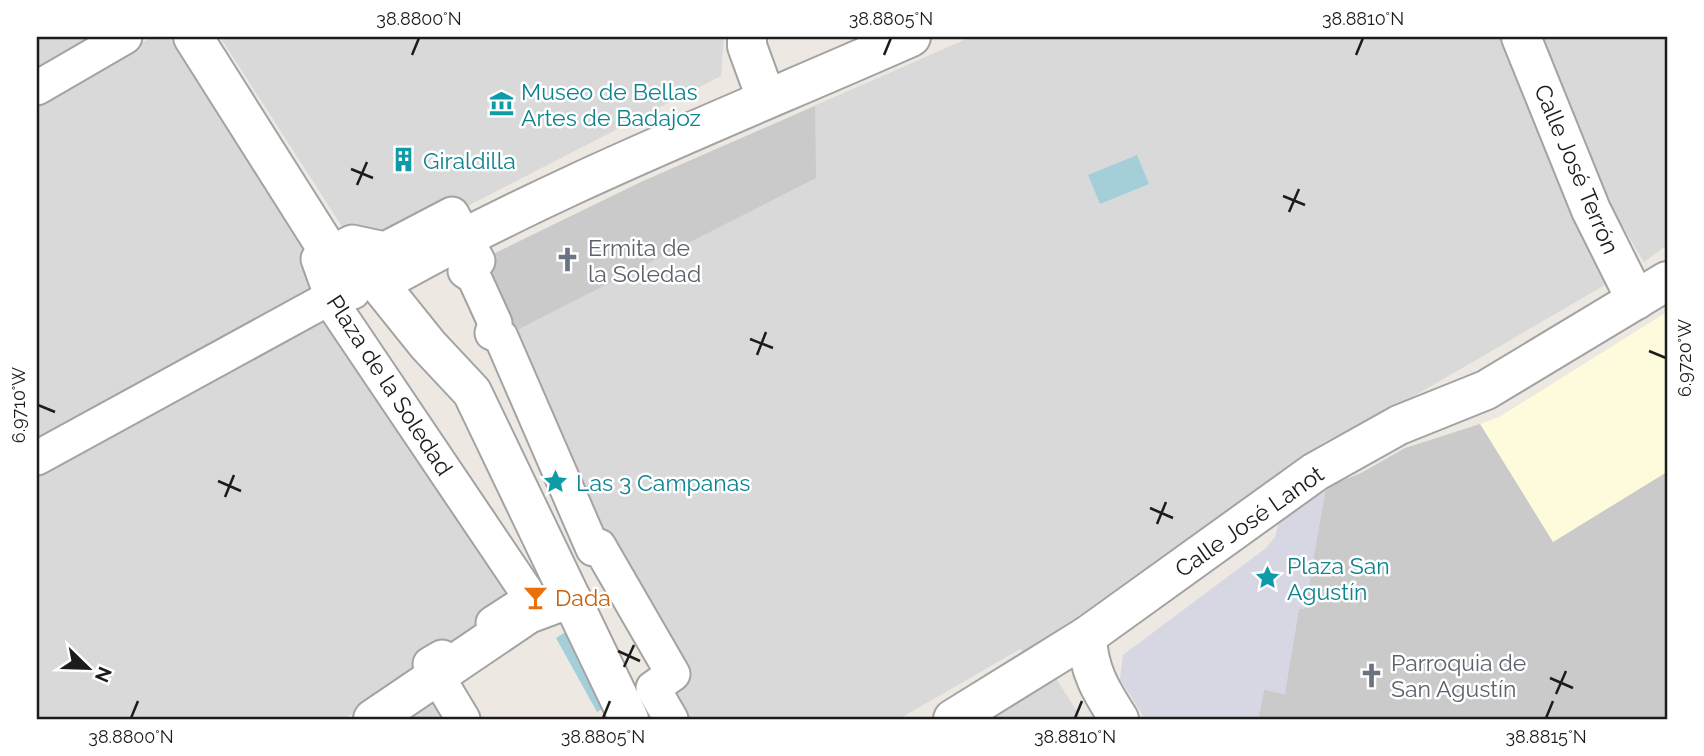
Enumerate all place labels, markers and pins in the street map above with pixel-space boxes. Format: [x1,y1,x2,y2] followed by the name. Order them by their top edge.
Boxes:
[521,78,701,131] place label: Museo de Bellas Artes de Badajoz
[487,90,515,118] museum icon: Museo de Bellas Artes de Badajoz
[389,146,417,174] building icon: Giraldilla
[423,147,516,174] place label: Giraldilla
[588,234,701,287] place label: Ermita de la Soledad
[554,246,582,274] church icon: Ermita de la Soledad
[542,468,570,496] place icon: Las 3 Campanas
[576,469,750,496] place label: Las 3 Campanas
[1287,552,1390,605] place label: Plaza San Agustín
[1253,564,1281,592] place icon: Plaza San Agustín
[521,583,549,611] bar icon: Dada
[555,584,611,611] place label: Dada
[1391,649,1526,702] place label: Parroquia de San Agustín
[1357,661,1385,689] church icon: Parroquia de San Agustín

